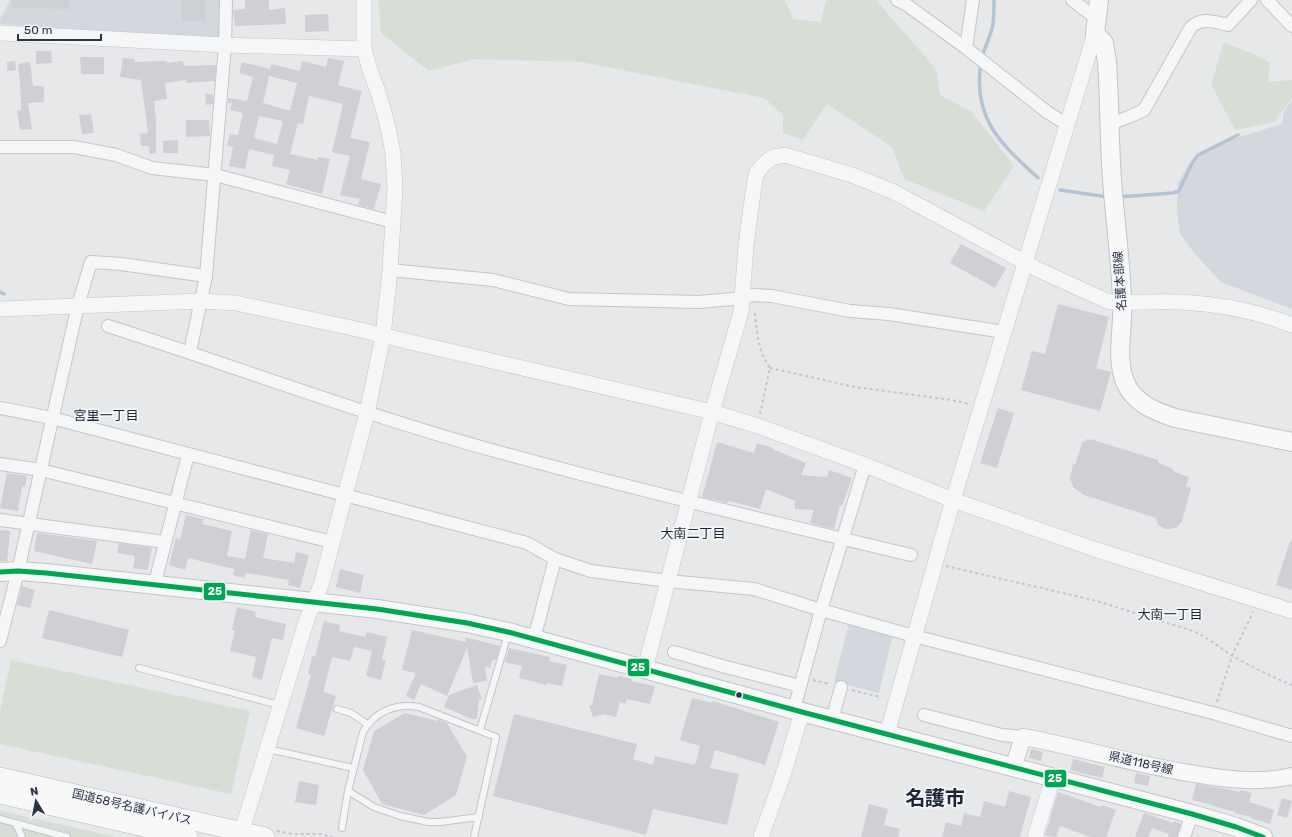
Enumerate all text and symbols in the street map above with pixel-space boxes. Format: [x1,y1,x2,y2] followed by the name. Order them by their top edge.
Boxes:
[18,16,101,42] scale bar
[24,23,52,37] text: 50 m
[1111,251,1129,311] street label: 名護本部線
[73,408,139,423] district label: 宮里一丁目
[660,526,726,541] district label: 大南二丁目
[203,582,226,601] line badge: 25
[208,585,222,598] text: 25
[1137,607,1203,622] district label: 大南一丁目
[627,658,650,677] line badge: 25
[631,661,645,674] text: 25
[734,690,744,700] unlabelled marker
[1107,749,1175,777] street label: 県道118号線
[1044,769,1067,788] line badge: 25
[1048,772,1062,785] text: 25
[16,781,56,821] north arrow
[29,785,39,799] text: N
[71,786,193,828] street label: 国道58号名護バイパス
[905,786,965,810] district label: 名護市

